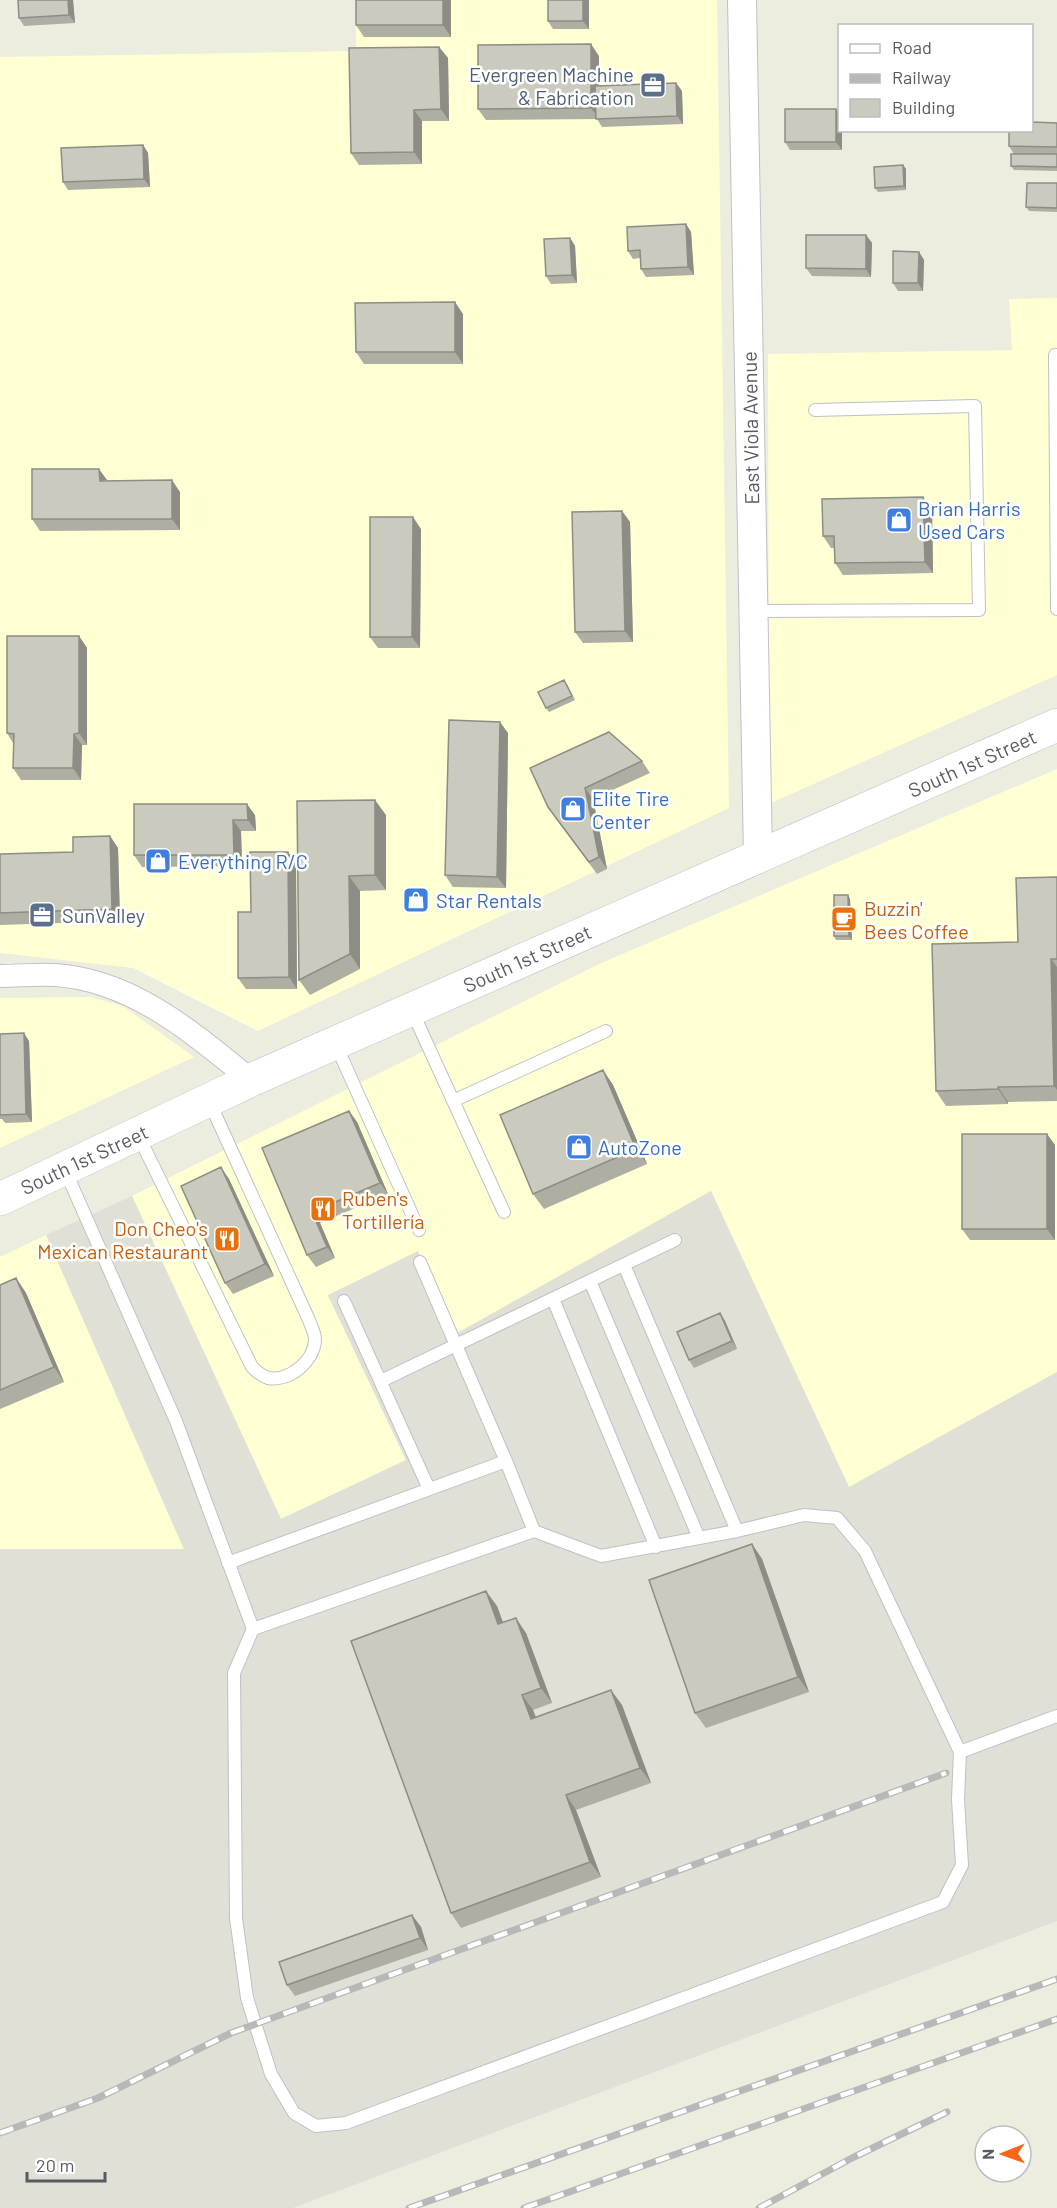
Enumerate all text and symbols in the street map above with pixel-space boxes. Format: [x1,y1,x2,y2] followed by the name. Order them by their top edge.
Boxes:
[838,24,1033,132] legend
[892,36,932,58] text: Road
[469,62,634,109] place label: Evergreen Machine & Fabrication
[892,66,951,88] text: Railway
[638,70,668,100] office icon: Evergreen Machine & Fabrication
[892,96,955,118] text: Building
[737,351,763,505] street label: East Viola Avenue
[918,496,1021,543] place label: Brian Harris Used Cars
[884,505,914,535] shop icon: Brian Harris Used Cars
[904,724,1040,802] street label: South 1st Street
[592,786,669,833] place label: Elite Tire Center
[558,794,588,824] shop icon: Elite Tire Center
[143,846,173,876] shop icon: Everything R/C
[178,849,308,873] place label: Everything R/C
[401,885,431,915] shop icon: Star Rentals
[436,888,542,912] place label: Star Rentals
[864,896,969,943] place label: Buzzin' Bees Coffee
[27,900,57,930] office icon: SunValley
[62,903,145,927] place label: SunValley
[829,904,859,934] cafe icon: Buzzin' Bees Coffee
[459,919,595,997] street label: South 1st Street
[16,1119,152,1199] street label: South 1st Street
[564,1132,594,1162] shop icon: AutoZone
[598,1135,682,1159] place label: AutoZone
[342,1186,424,1233] place label: Ruben's Tortillería
[308,1194,338,1224] restaurant icon: Ruben's Tortillería
[37,1216,208,1263] place label: Don Cheo's Mexican Restaurant
[212,1224,242,1254] restaurant icon: Don Cheo's Mexican Restaurant
[973,2124,1033,2184] north arrow
[27,2145,105,2183] scale bar
[978,2149,997,2160] text: N
[36,2154,74,2176] text: 20 m

